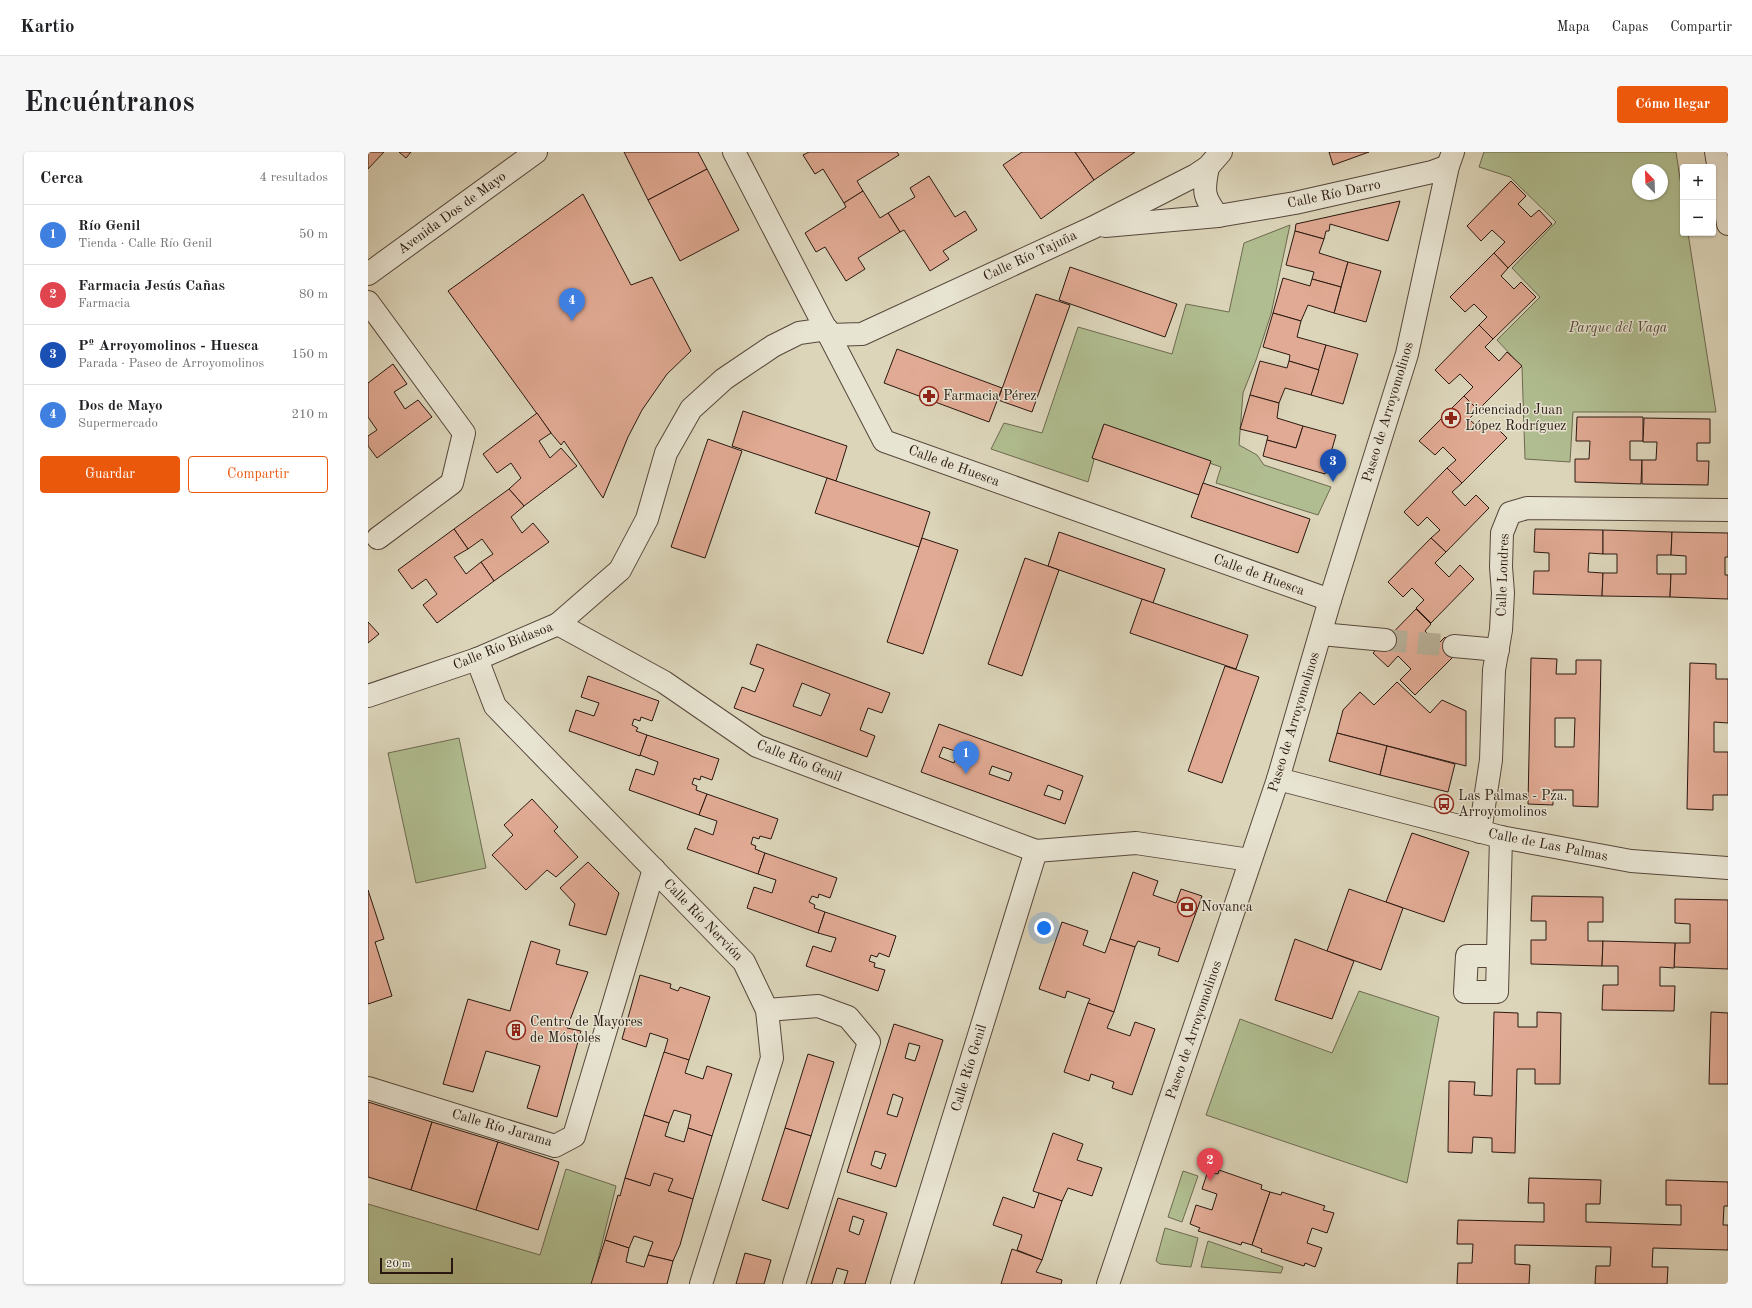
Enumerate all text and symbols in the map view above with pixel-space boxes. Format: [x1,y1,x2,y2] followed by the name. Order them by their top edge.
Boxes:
[20,18,75,37] text: Kartio
[1557,20,1590,34] text: Mapa
[1612,20,1648,34] text: Capas
[1670,20,1732,34] text: Compartir
[1617,86,1728,123] button: Cómo llegar
[24,90,194,118] text: Encuéntranos
[1632,164,1668,200] north arrow
[1680,164,1716,236] map controls
[1680,164,1716,200] button: +
[395,169,509,257] street label: Avenida Dos de Mayo
[40,170,83,187] text: Cerca
[260,171,328,184] text: 4 resultados
[1286,177,1382,211] street label: Calle Río Darro
[1680,200,1716,236] button: −
[78,219,140,234] text: Río Genil
[49,228,57,241] text: 1
[299,228,328,241] text: 50 m
[981,228,1079,284] street label: Calle Río Tajuña
[78,237,212,250] text: Tienda · Calle Río Genil
[78,279,225,294] text: Farmacia Jesús Cañas
[49,288,57,301] text: 2
[299,288,328,301] text: 80 m
[559,288,585,321] pin: 4
[78,297,130,310] text: Farmacia
[1568,321,1668,336] park label: Parque del Vaga
[78,339,259,354] text: Pº Arroyomolinos - Huesca
[1360,340,1416,484] street label: Paseo de Arroyomolinos
[49,348,57,361] text: 3
[291,348,328,361] text: 150 m
[78,357,264,370] text: Parada · Paseo de Arroyomolinos
[918,385,940,407] pharmacy icon: Farmacia Pérez
[943,389,1037,403] place label: Farmacia Pérez
[78,399,163,414] text: Dos de Mayo
[1465,403,1567,433] place label: Licenciado Juan López Rodríguez
[1440,407,1462,429] pharmacy icon: Licenciado Juan López Rodríguez
[49,408,57,421] text: 4
[291,408,328,421] text: 210 m
[78,417,158,430] text: Supermercado
[907,443,1002,489] street label: Calle de Huesca
[1320,449,1346,482] pin: 3
[40,456,180,493] button: Guardar
[188,456,328,493] button: Compartir
[1495,533,1511,617] street label: Calle Londres
[1212,552,1307,598] street label: Calle de Huesca
[451,620,555,672] street label: Calle Río Bidasoa
[1266,650,1322,794] street label: Paseo de Arroyomolinos
[754,738,844,785] street label: Calle Río Genil
[953,741,979,774] pin: 1
[1458,789,1568,819] place label: Las Palmas - Pza. Arroyomolinos
[1433,793,1455,815] bus stop icon: Las Palmas - Pza. Arroyomolinos
[1487,826,1609,864] street label: Calle de Las Palmas
[661,876,746,964] street label: Calle Río Nervión
[1176,896,1198,918] bank icon: Novanca
[1201,900,1253,914] place label: Novanca
[1034,918,1054,938] your location
[1164,959,1224,1101] street label: Paseo de Arroyomolinos
[530,1015,643,1045] place label: Centro de Mayores de Móstoles
[505,1019,527,1041] building icon: Centro de Mayores de Móstoles
[949,1022,989,1113] street label: Calle Río Genil
[450,1107,554,1149] street label: Calle Río Jarama
[1197,1148,1223,1181] pin: 2
[380,1256,453,1275] scale bar
[386,1259,411,1270] text: 20 m

